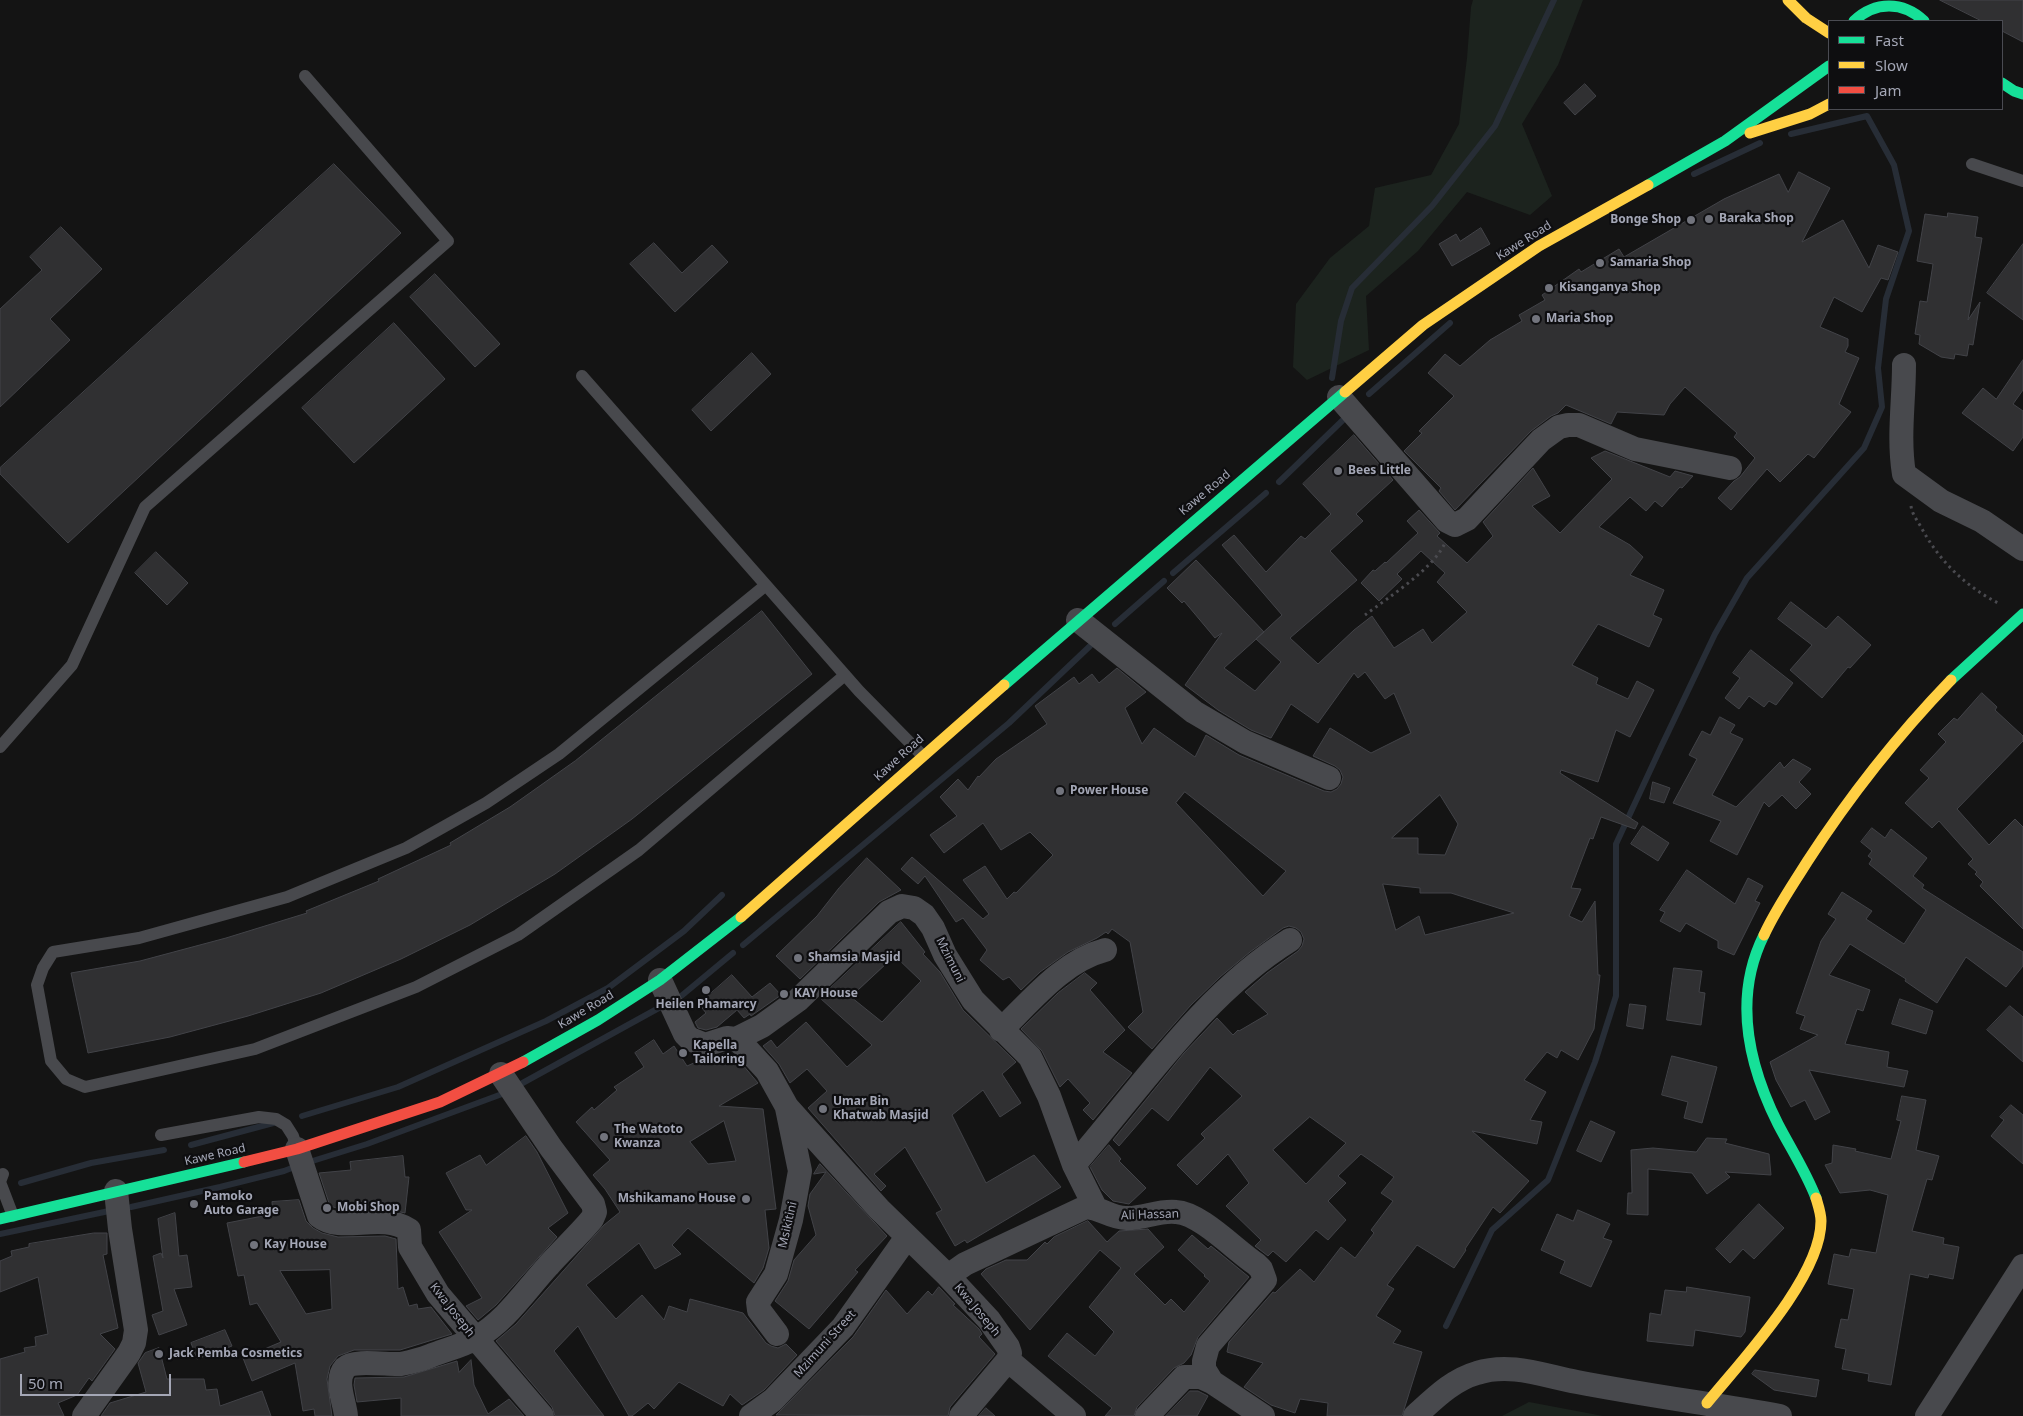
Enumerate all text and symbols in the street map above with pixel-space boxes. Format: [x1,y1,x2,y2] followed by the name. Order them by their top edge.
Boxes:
[1828,20,2003,110] legend
[1875,30,1904,50] text: Fast
[1875,55,1908,75] text: Slow
[1875,80,1902,100] text: Jam
[1719,212,1794,226] place label: Baraka Shop
[1610,213,1681,227] place label: Bonge Shop
[1703,213,1715,225] marker: Baraka Shop
[1685,214,1697,226] marker: Bonge Shop
[1494,218,1554,264] street label: Kawe Road
[1610,256,1691,270] place label: Samaria Shop
[1594,257,1606,269] marker: Samaria Shop
[1559,281,1661,295] place label: Kisanganya Shop
[1543,282,1555,294] marker: Kisanganya Shop
[1546,312,1613,326] place label: Maria Shop
[1530,313,1542,325] marker: Maria Shop
[1348,464,1411,478] place label: Bees Little
[1332,465,1344,477] marker: Bees Little
[1177,467,1233,519] street label: Kawe Road
[871,732,927,784] street label: Kawe Road
[1070,784,1148,798] place label: Power House
[1054,785,1066,797] marker: Power House
[933,935,967,985] street label: Mzimuni
[808,951,900,965] place label: Shamsia Masjid
[792,952,804,964] marker: Shamsia Masjid
[700,984,712,996] marker: Heilen Phamarcy
[794,987,858,1001] place label: KAY House
[556,988,616,1032] street label: Kawe Road
[778,988,790,1000] marker: KAY House
[655,998,757,1012] place label: Heilen Phamarcy
[693,1039,745,1067] place label: Kapella Tailoring
[677,1047,689,1059] marker: Kapella Tailoring
[833,1095,929,1123] place label: Umar Bin Khatwab Masjid
[817,1103,829,1115] marker: Umar Bin Khatwab Masjid
[614,1123,683,1151] place label: The Watoto Kwanza
[598,1131,610,1143] marker: The Watoto Kwanza
[183,1141,247,1169] street label: Kawe Road
[204,1190,279,1218] place label: Pamoko Auto Garage
[618,1192,736,1206] place label: Mshikamano House
[740,1193,752,1205] marker: Mshikamano House
[188,1198,200,1210] marker: Pamoko Auto Garage
[776,1200,800,1250] street label: Msikitini
[337,1201,400,1215] place label: Mobi Shop
[321,1202,333,1214] marker: Mobi Shop
[1121,1207,1179,1223] street label: Ali Hassan
[264,1238,327,1252] place label: Kay House
[248,1239,260,1251] marker: Kay House
[426,1280,478,1340] street label: Kwa Joseph
[951,1281,1003,1339] street label: Kwa Joseph
[791,1307,859,1381] street label: Mzimuni Street
[169,1347,302,1361] place label: Jack Pemba Cosmetics
[153,1348,165,1360] marker: Jack Pemba Cosmetics
[22,1364,174,1396] scale bar
[28,1373,63,1393] text: 50 m

